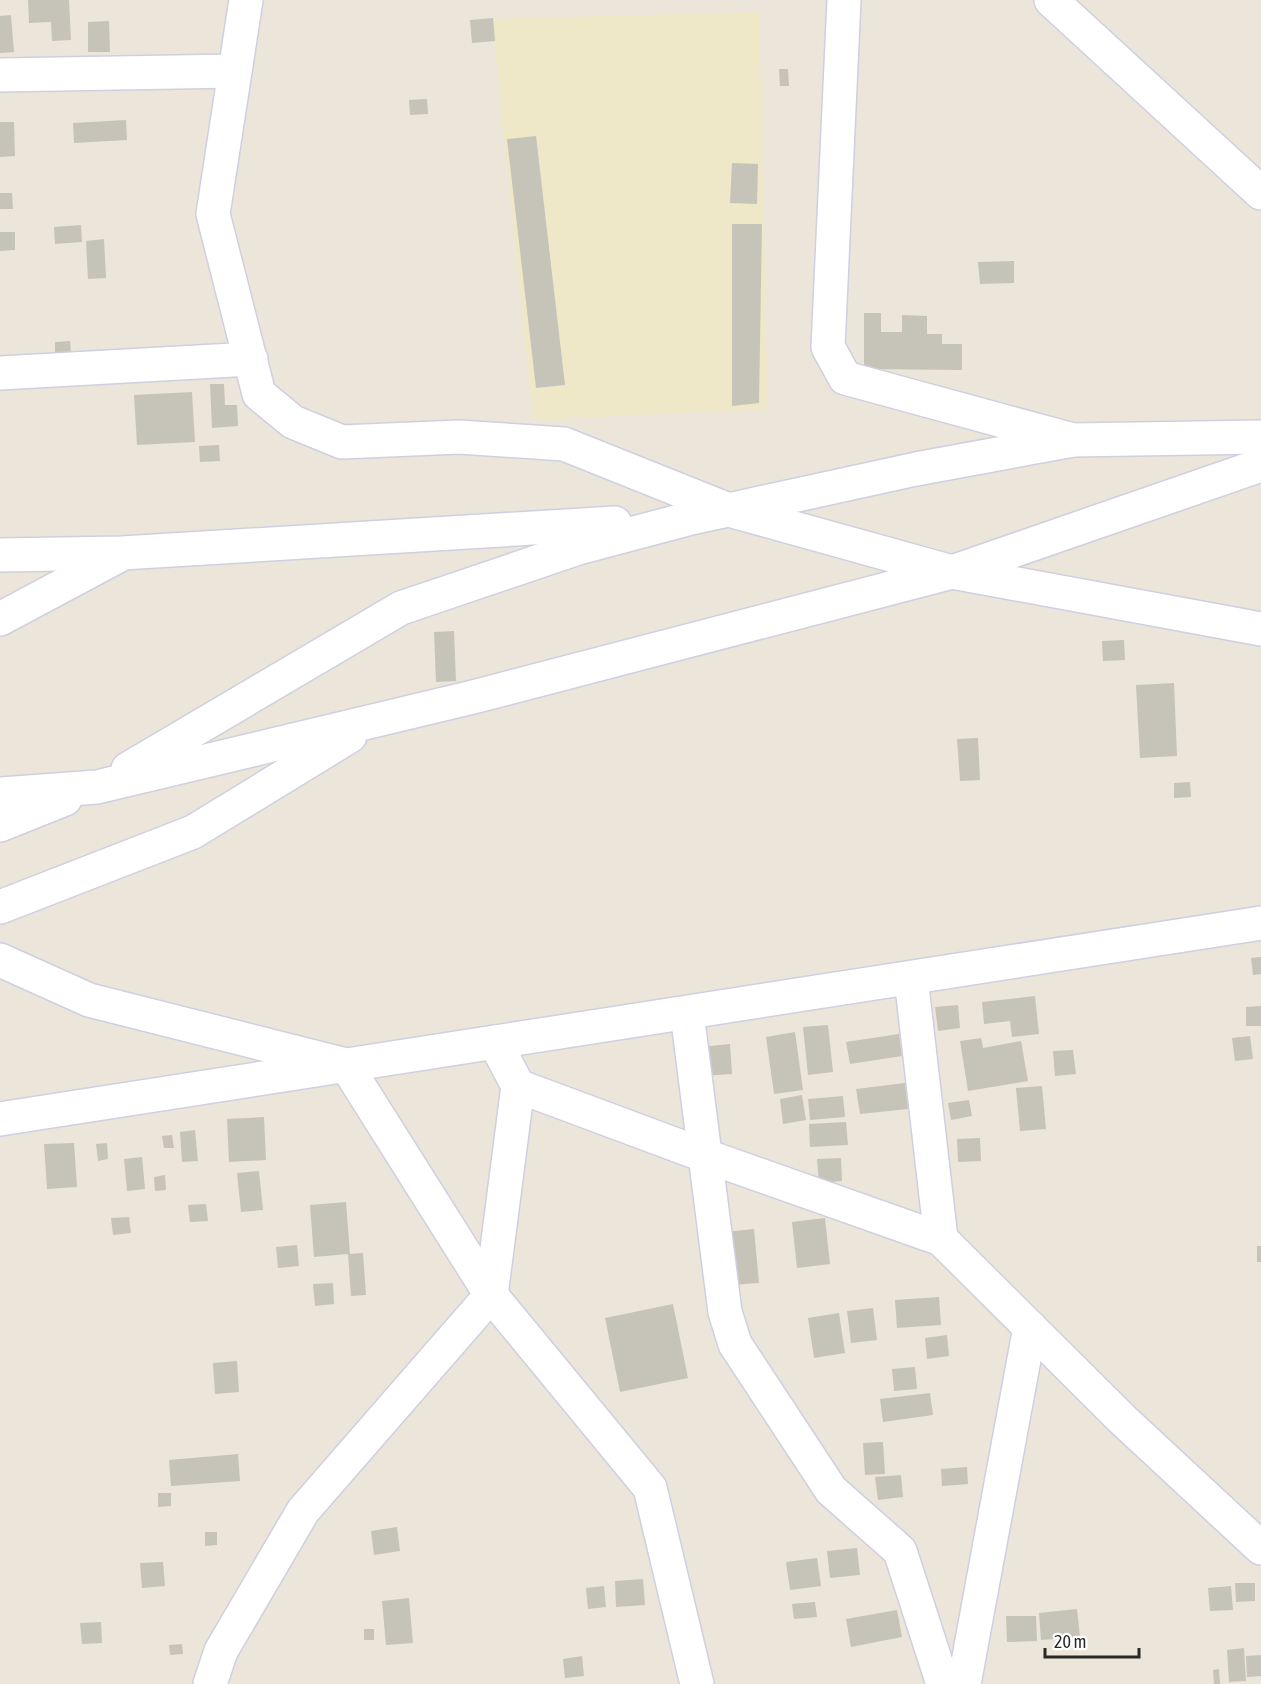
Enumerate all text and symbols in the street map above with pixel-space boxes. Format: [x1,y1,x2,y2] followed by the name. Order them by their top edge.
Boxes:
[1045,1621,1140,1659] scale bar
[1054,1631,1086,1652] text: 20 m

